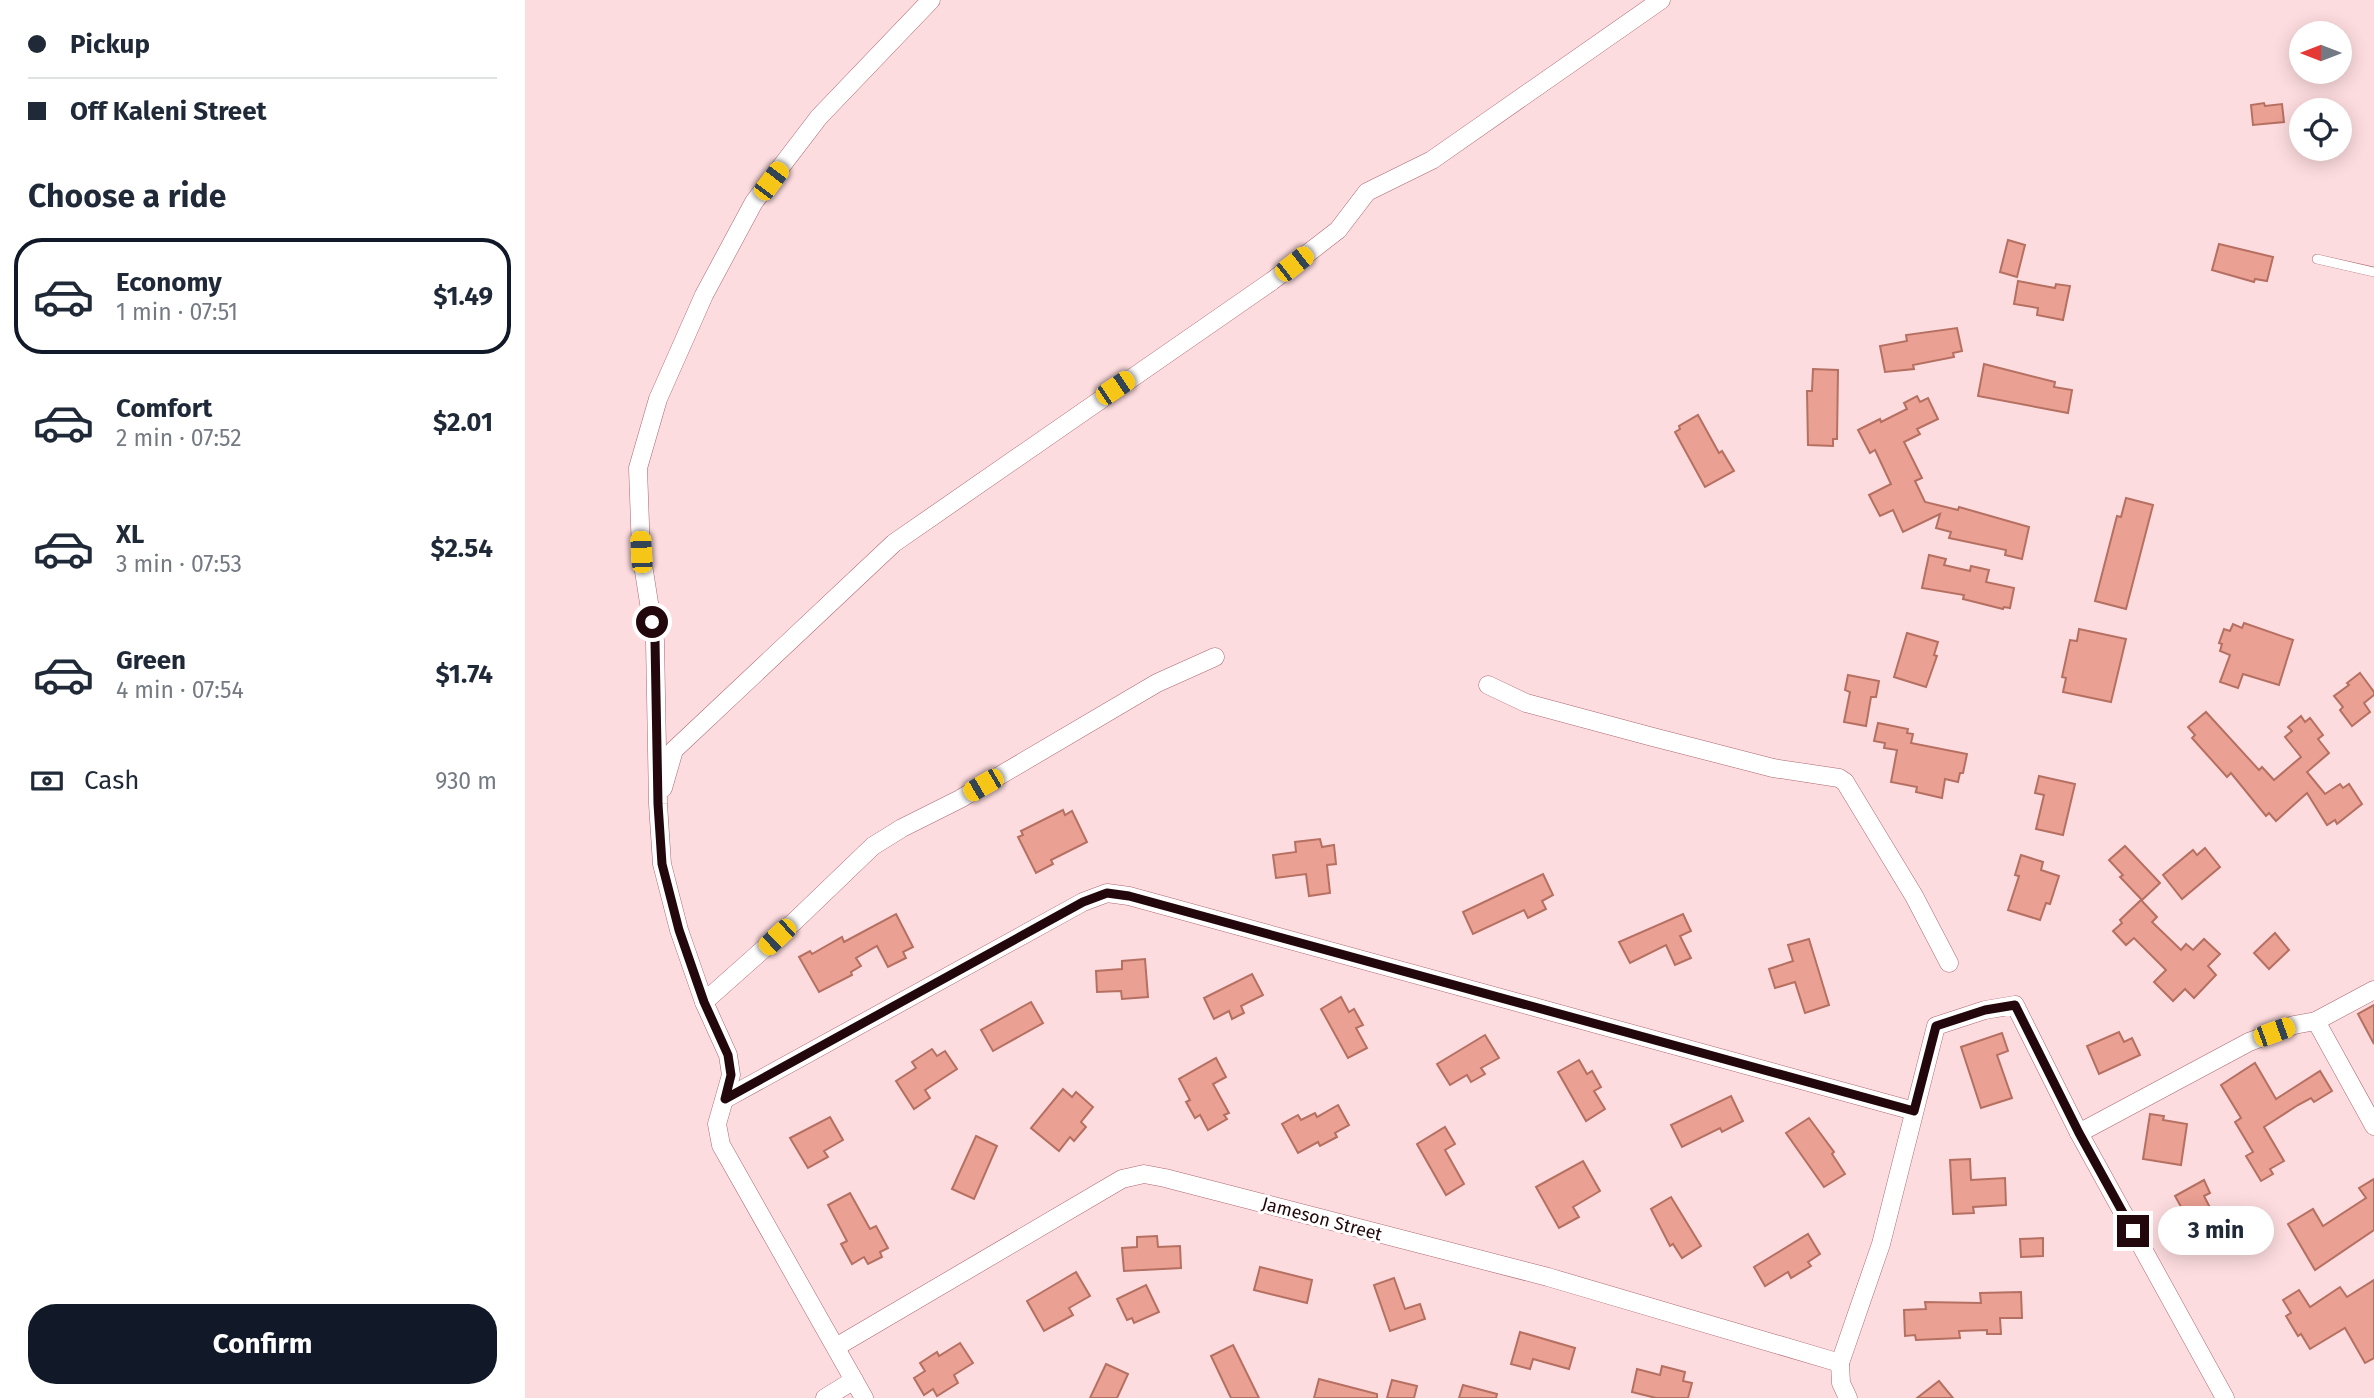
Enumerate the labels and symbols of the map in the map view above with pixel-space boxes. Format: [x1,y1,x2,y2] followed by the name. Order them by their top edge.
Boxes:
[2289,21,2352,84] north arrow
[750,158,793,204] car
[1271,243,1318,285] car
[1092,368,1139,408] car
[630,530,653,574] car
[636,606,668,638] route start
[960,765,1007,805] car
[755,915,800,959] car
[2251,1015,2298,1049] car
[1259,1192,1385,1246] street label: Jameson Street
[2157,1206,2273,1256] callout: 3 min
[2117,1215,2149,1247] route end

